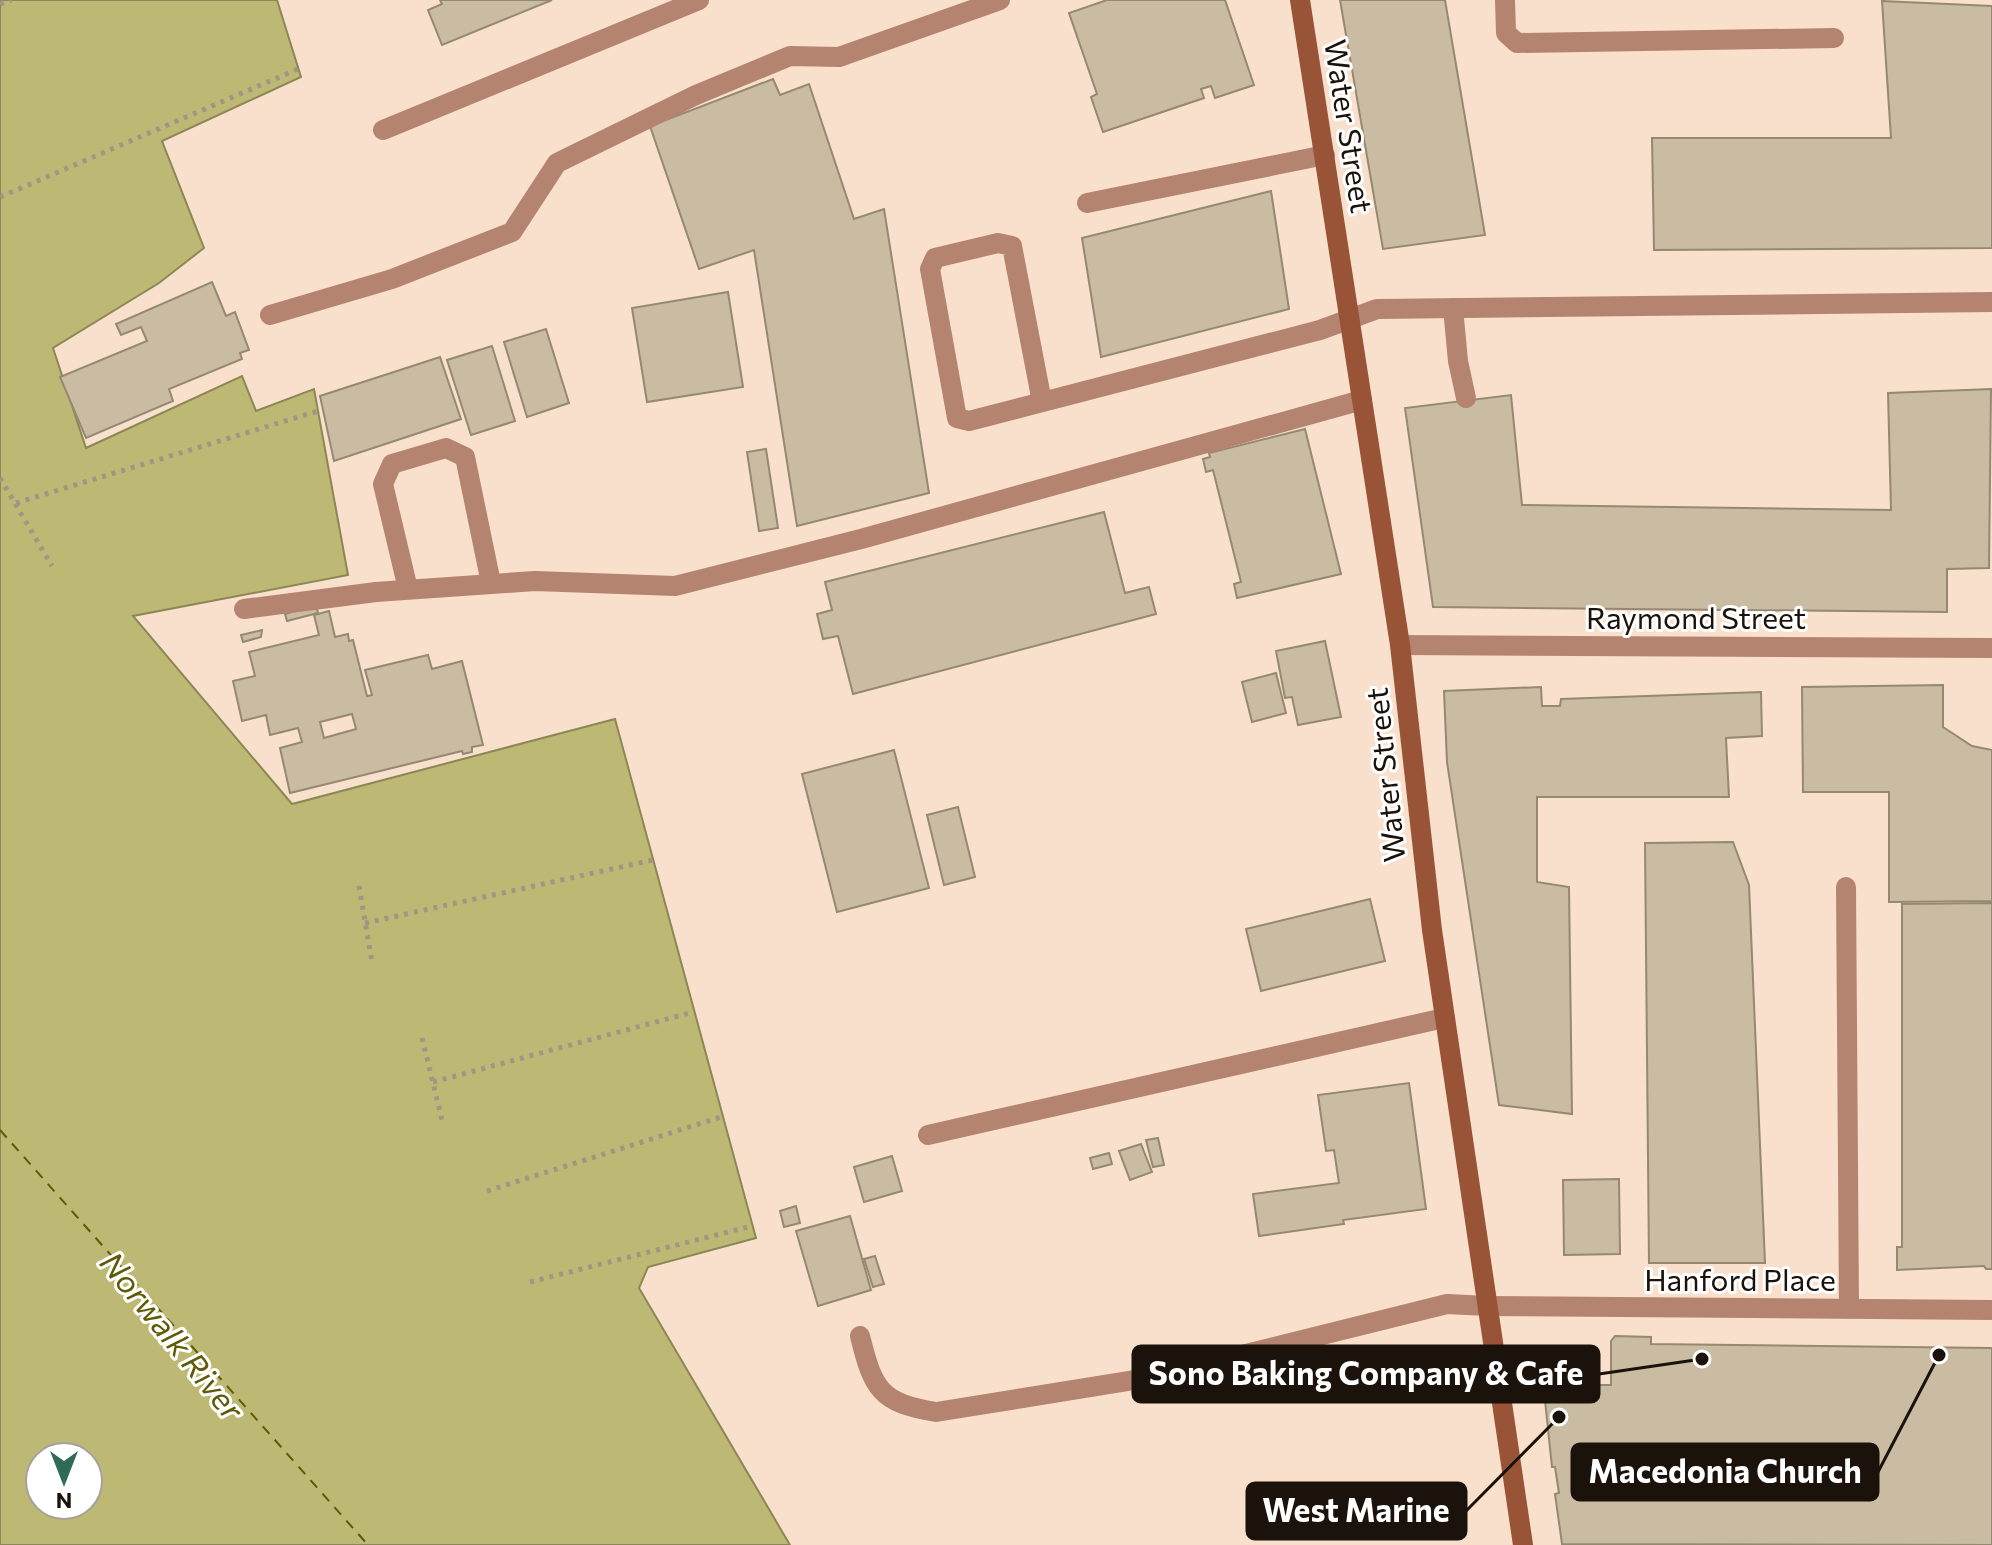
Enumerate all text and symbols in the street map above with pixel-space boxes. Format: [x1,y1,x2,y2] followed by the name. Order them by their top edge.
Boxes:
[1318,37,1382,215] street label: Water Street
[1586,598,1806,635] street label: Raymond Street
[1356,686,1412,864] street label: Water Street
[93,1243,254,1428] water label: Norwalk River
[1644,1260,1836,1297] street label: Hanford Place
[1133,1346,1599,1402] callout: Sono Baking Company & Cafe
[1149,1352,1583,1392] text: Sono Baking Company & Cafe
[24,1441,104,1521] north arrow
[1572,1444,1878,1500] callout: Macedonia Church
[1588,1450,1862,1490] text: Macedonia Church
[1247,1483,1466,1539] callout: West Marine
[56,1488,72,1515] text: N
[1262,1489,1450,1529] text: West Marine

